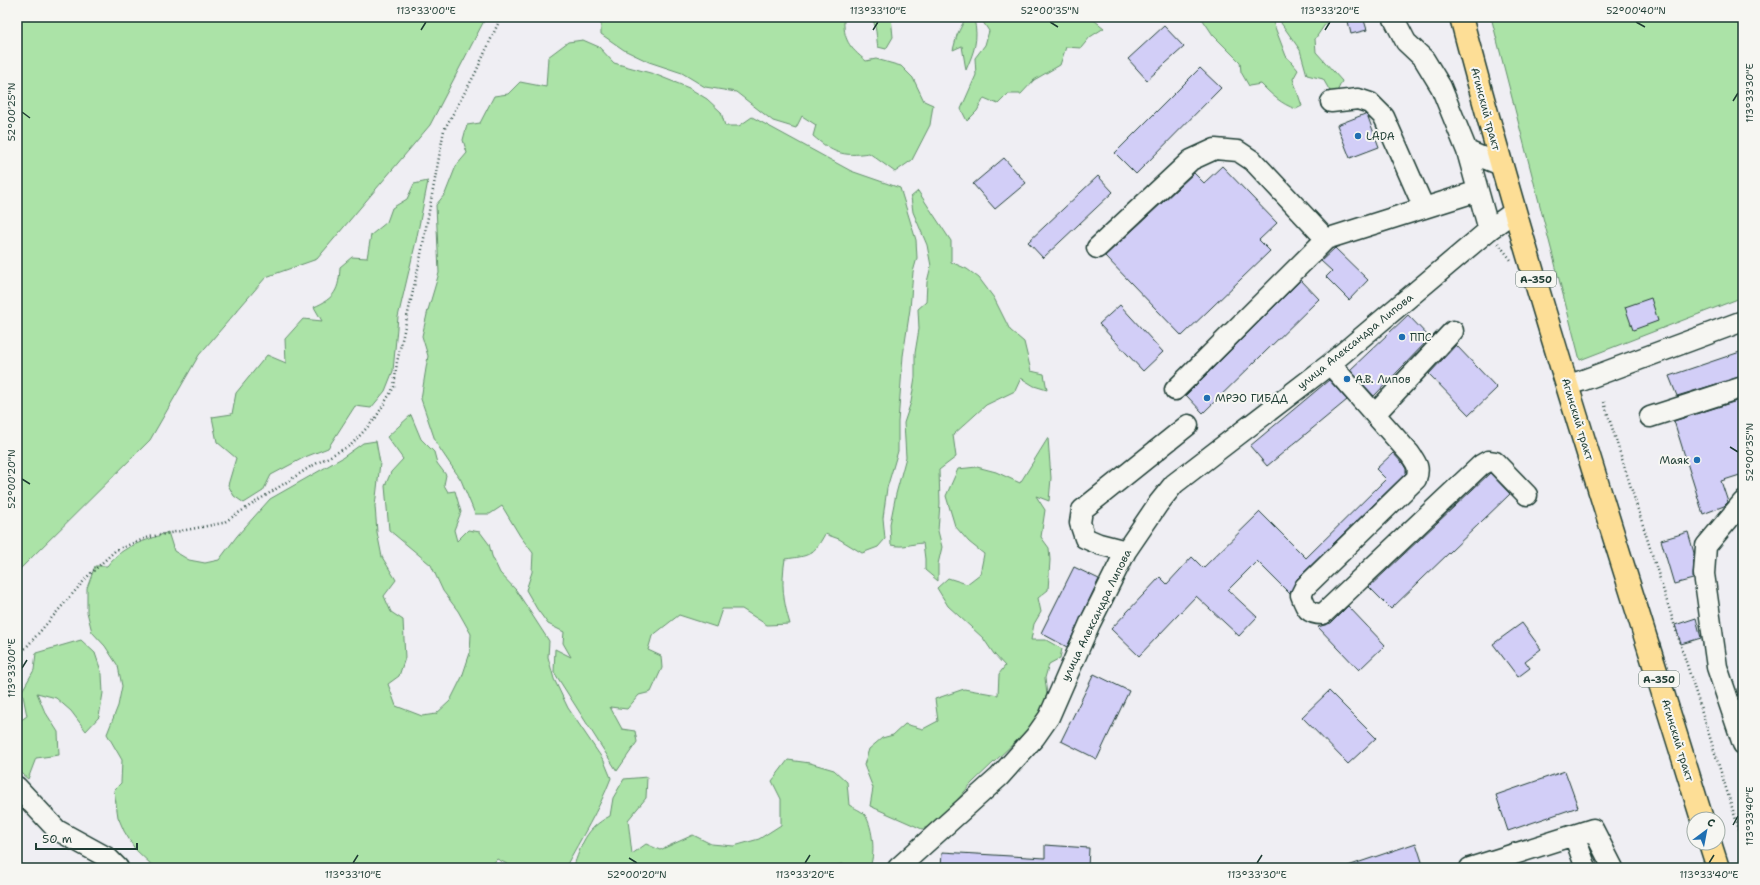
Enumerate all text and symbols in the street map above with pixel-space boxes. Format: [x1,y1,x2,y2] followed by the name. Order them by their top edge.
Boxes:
[396,4,456,17] text: 113°33'00"E
[850,4,906,17] text: 113°33'10"E
[1021,4,1079,17] text: 52°00'35"N
[1300,4,1360,17] text: 113°33'20"E
[1606,4,1666,17] text: 52°00'40"N
[1743,63,1756,123] text: 113°33'30"E
[1467,66,1504,153] street label: Агинский тракт
[5,83,18,141] text: 52°00'25"N
[1366,129,1395,144] place label: LADA
[1353,131,1363,141] marker: LADA
[1516,271,1556,287] road number: А-350
[1294,290,1417,393] street label: улица Александра Липова
[1410,330,1432,345] place label: ППС
[1397,332,1407,342] marker: ППС
[1355,372,1411,387] place label: А.В. Липов
[1342,374,1352,384] marker: А.В. Липов
[1558,376,1597,462] street label: Агинский тракт
[1215,391,1289,406] place label: МРЭО ГИБДД
[1202,393,1212,403] marker: МРЭО ГИБДД
[1743,423,1756,481] text: 52°00'35"N
[5,449,18,509] text: 52°00'20"N
[1660,453,1689,468] place label: Маяк
[1692,455,1702,465] marker: Маяк
[1058,547,1135,684] street label: улица Александра Липова
[5,638,18,698] text: 113°33'00"E
[1639,671,1679,687] road number: А-350
[1658,697,1697,783] street label: Агинский тракт
[1743,786,1756,846] text: 113°33'40"E
[1686,811,1726,851] north arrow
[1704,815,1718,831] text: С
[36,825,137,851] scale bar
[42,831,72,847] text: 50 m
[325,868,381,881] text: 113°33'10"E
[607,868,667,881] text: 52°00'20"N
[775,868,835,881] text: 113°33'20"E
[1227,868,1287,881] text: 113°33'30"E
[1679,868,1739,881] text: 113°33'40"E

